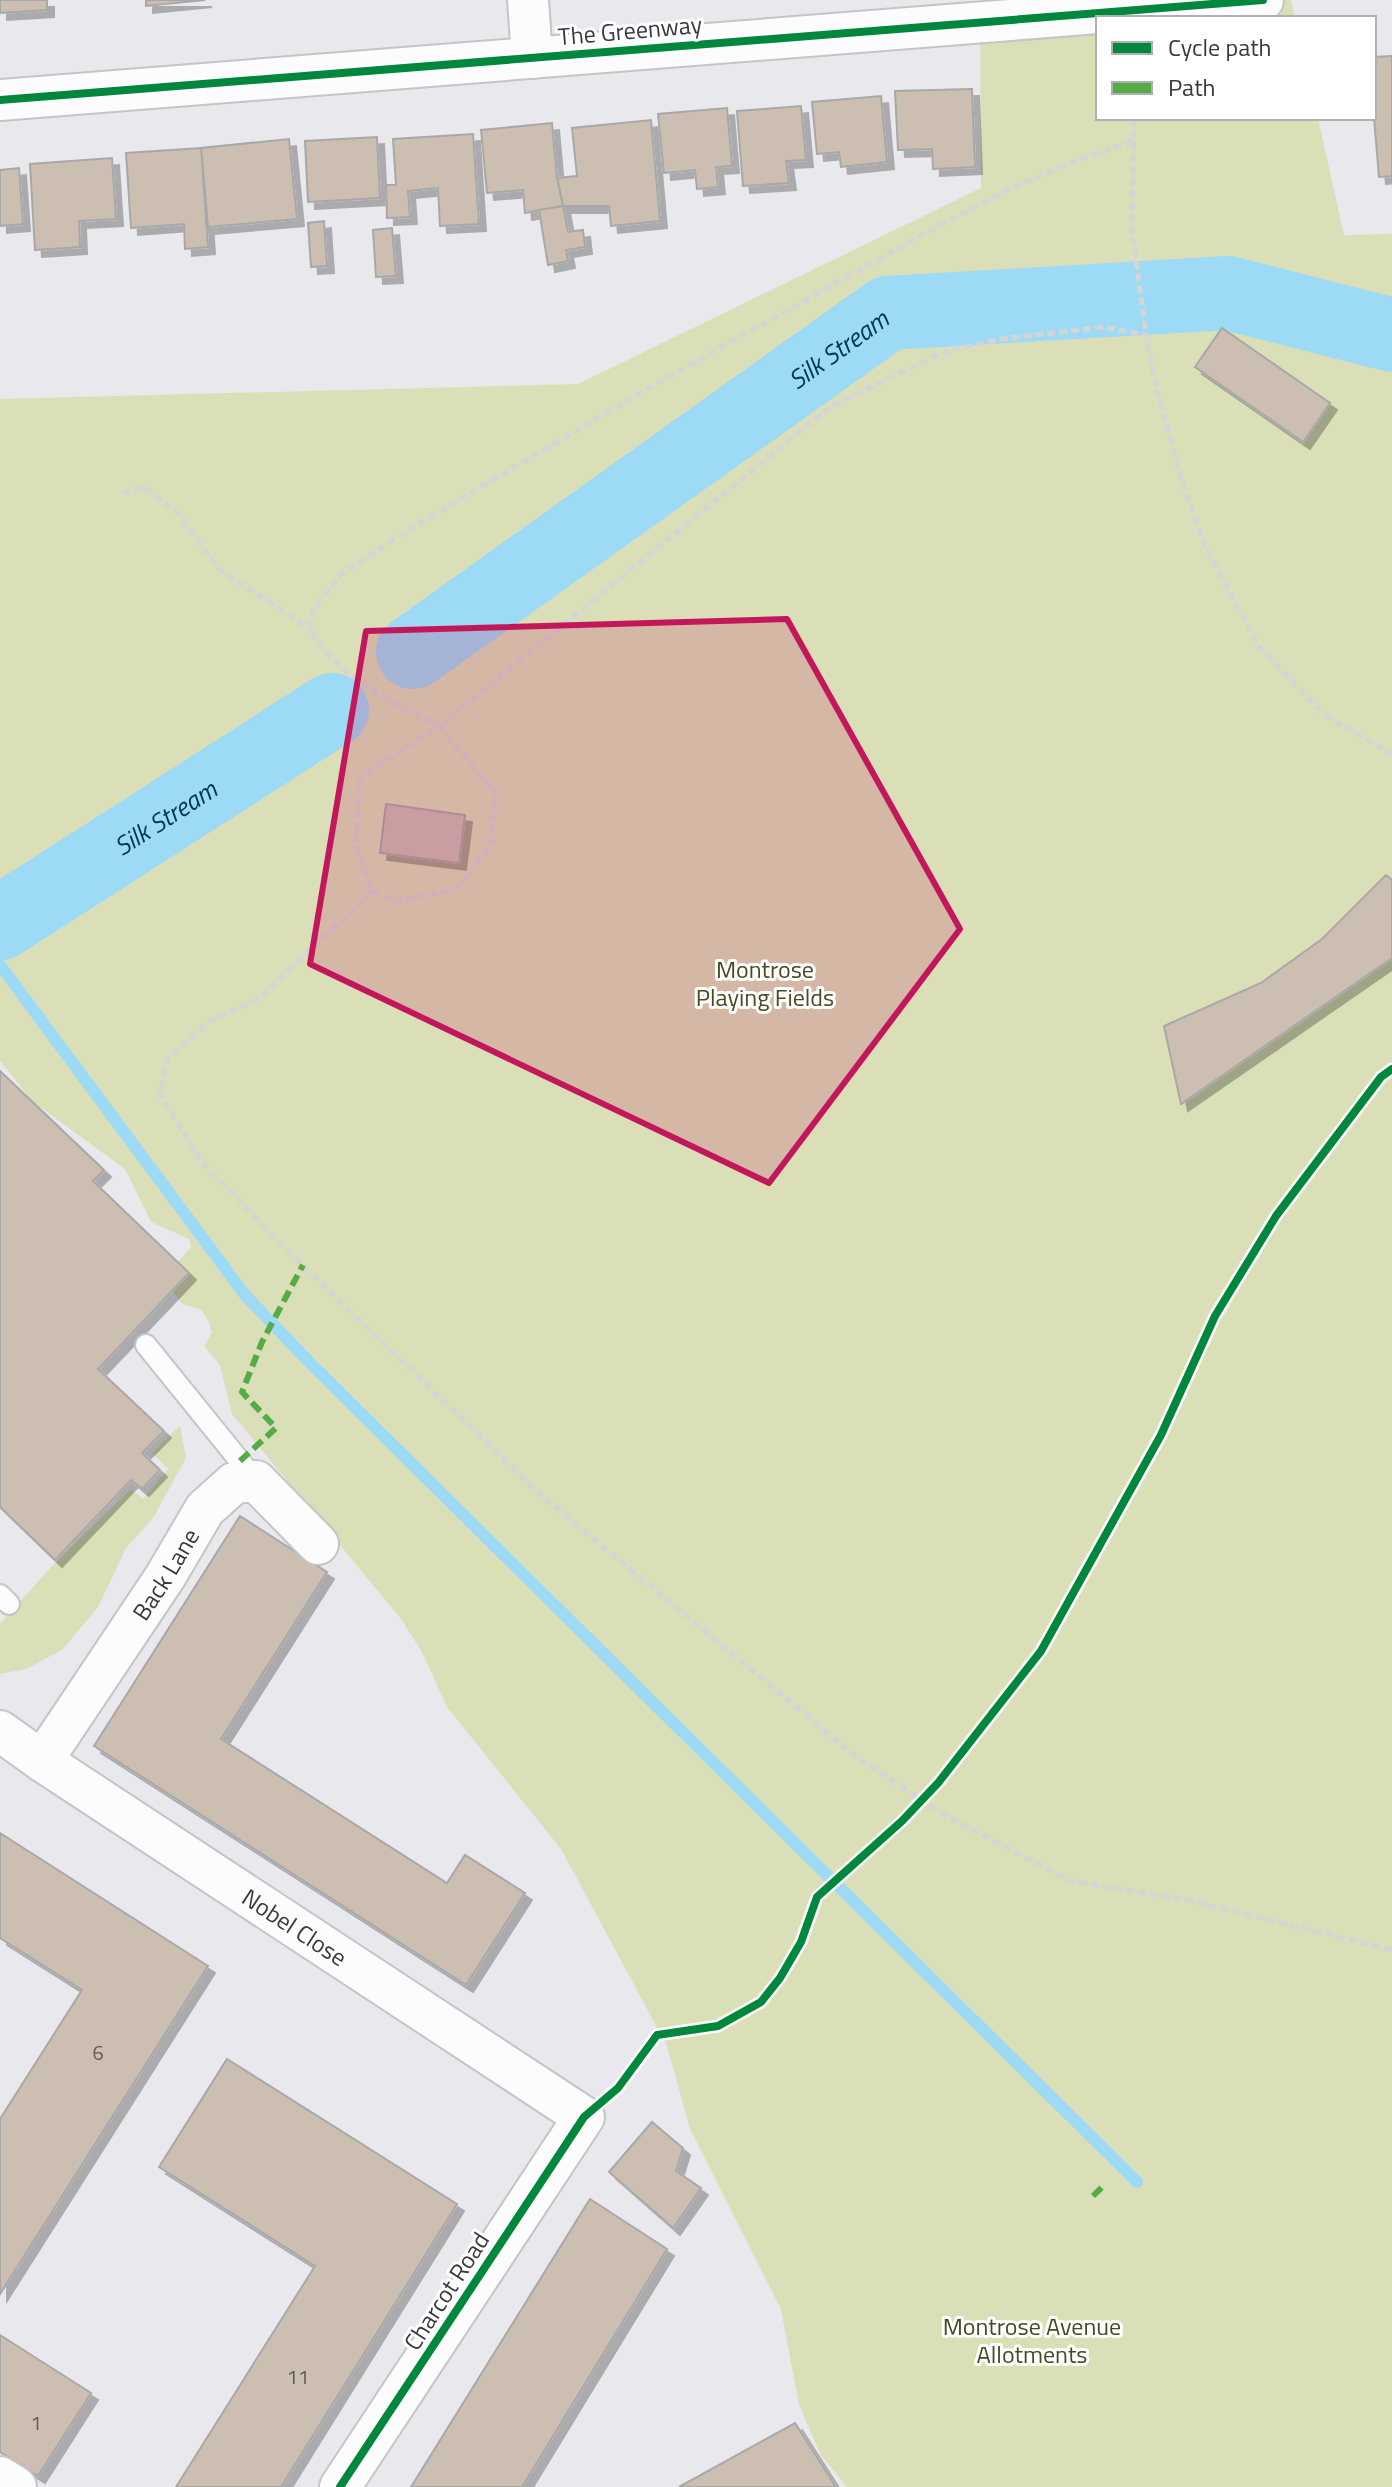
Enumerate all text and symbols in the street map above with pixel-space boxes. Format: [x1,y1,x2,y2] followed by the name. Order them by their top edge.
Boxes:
[556,6,704,54] street label: The Greenway
[1096,16,1376,120] legend
[1168,29,1271,65] text: Cycle path
[1168,69,1215,105] text: Path
[780,299,897,398] water label: Silk Stream
[106,769,225,865] water label: Silk Stream
[696,951,834,1015] park label: Montrose Playing Fields
[123,1521,208,1627] street label: Back Lane
[235,1879,354,1975] street label: Nobel Close
[92,2037,104,2068] house number: 6
[394,2225,498,2357] street label: Charcot Road
[943,2308,1121,2372] park label: Montrose Avenue Allotments
[287,2361,309,2392] house number: 11
[30,2407,42,2438] house number: 1

